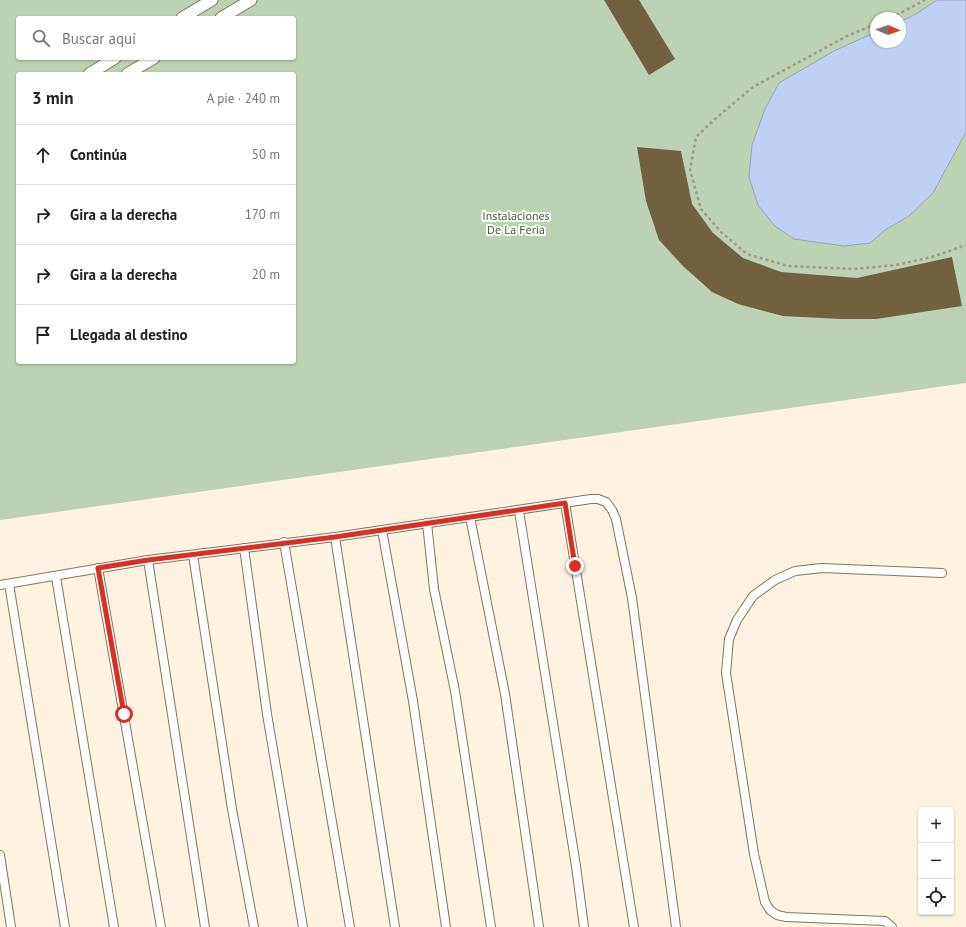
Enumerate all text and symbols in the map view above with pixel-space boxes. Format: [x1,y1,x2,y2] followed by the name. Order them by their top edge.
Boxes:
[870,12,906,48] north arrow
[16,16,296,60] search box
[30,27,52,49] icon: search
[62,29,136,48] text: Buscar aquí
[32,87,73,109] text: 3 min
[207,90,280,107] text: A pie · 240 m
[32,144,54,166] icon: ahead
[70,145,127,164] text: Continúa
[252,146,280,163] text: 50 m
[32,204,54,226] icon: right
[70,205,177,224] text: Gira a la derecha
[245,206,280,223] text: 170 m
[482,208,550,237] park label: Instalaciones De La Feria
[32,264,54,286] icon: right
[70,265,177,284] text: Gira a la derecha
[252,266,280,283] text: 20 m
[32,324,54,346] icon: arrive
[70,325,188,344] text: Llegada al destino
[566,557,584,575] route end
[115,705,133,723] route start
[918,807,954,915] map controls
[918,807,954,843] button: +
[918,843,954,879] button: −
[918,879,954,915] button: locate

